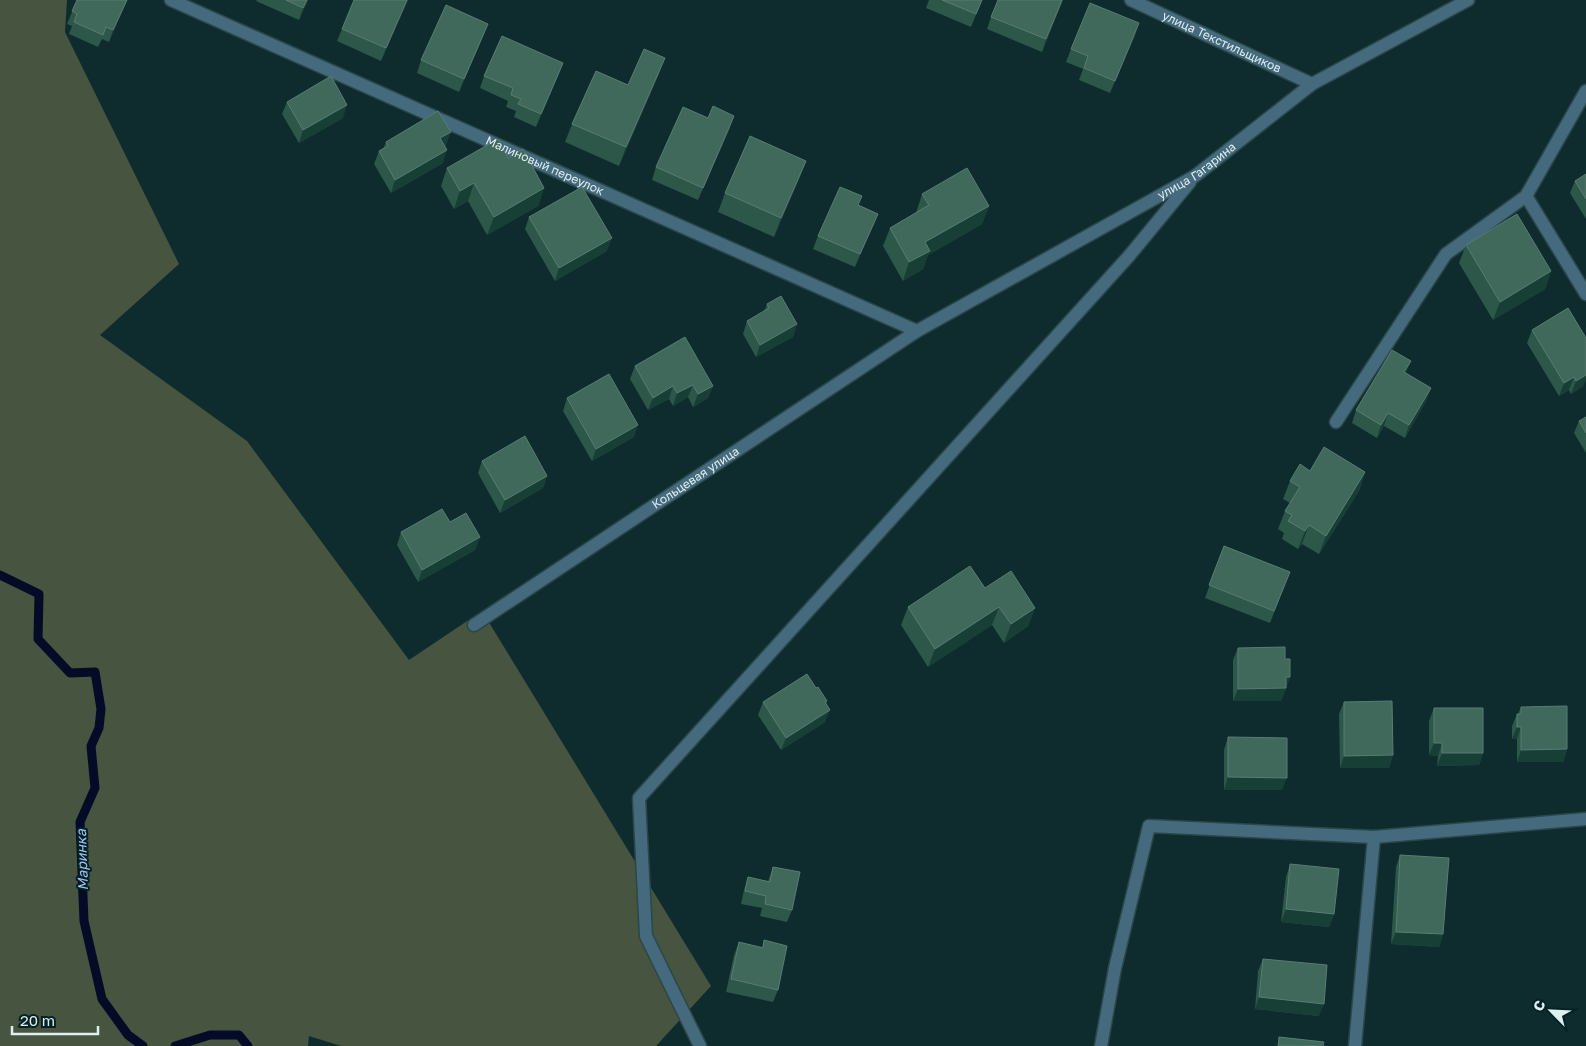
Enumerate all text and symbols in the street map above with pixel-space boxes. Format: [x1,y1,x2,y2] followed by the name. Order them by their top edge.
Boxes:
[1160,8,1284,76] street label: улица Текстильщиков
[484,133,607,198] street label: Малиновый переулок
[1155,139,1238,202] street label: улица Гагарина
[649,443,742,512] street label: Кольцевая улица
[72,828,91,891] water label: Маринка
[1526,986,1576,1036] north arrow
[1529,997,1548,1014] text: С
[12,1004,99,1036] scale bar
[20,1011,55,1029] text: 20 m

